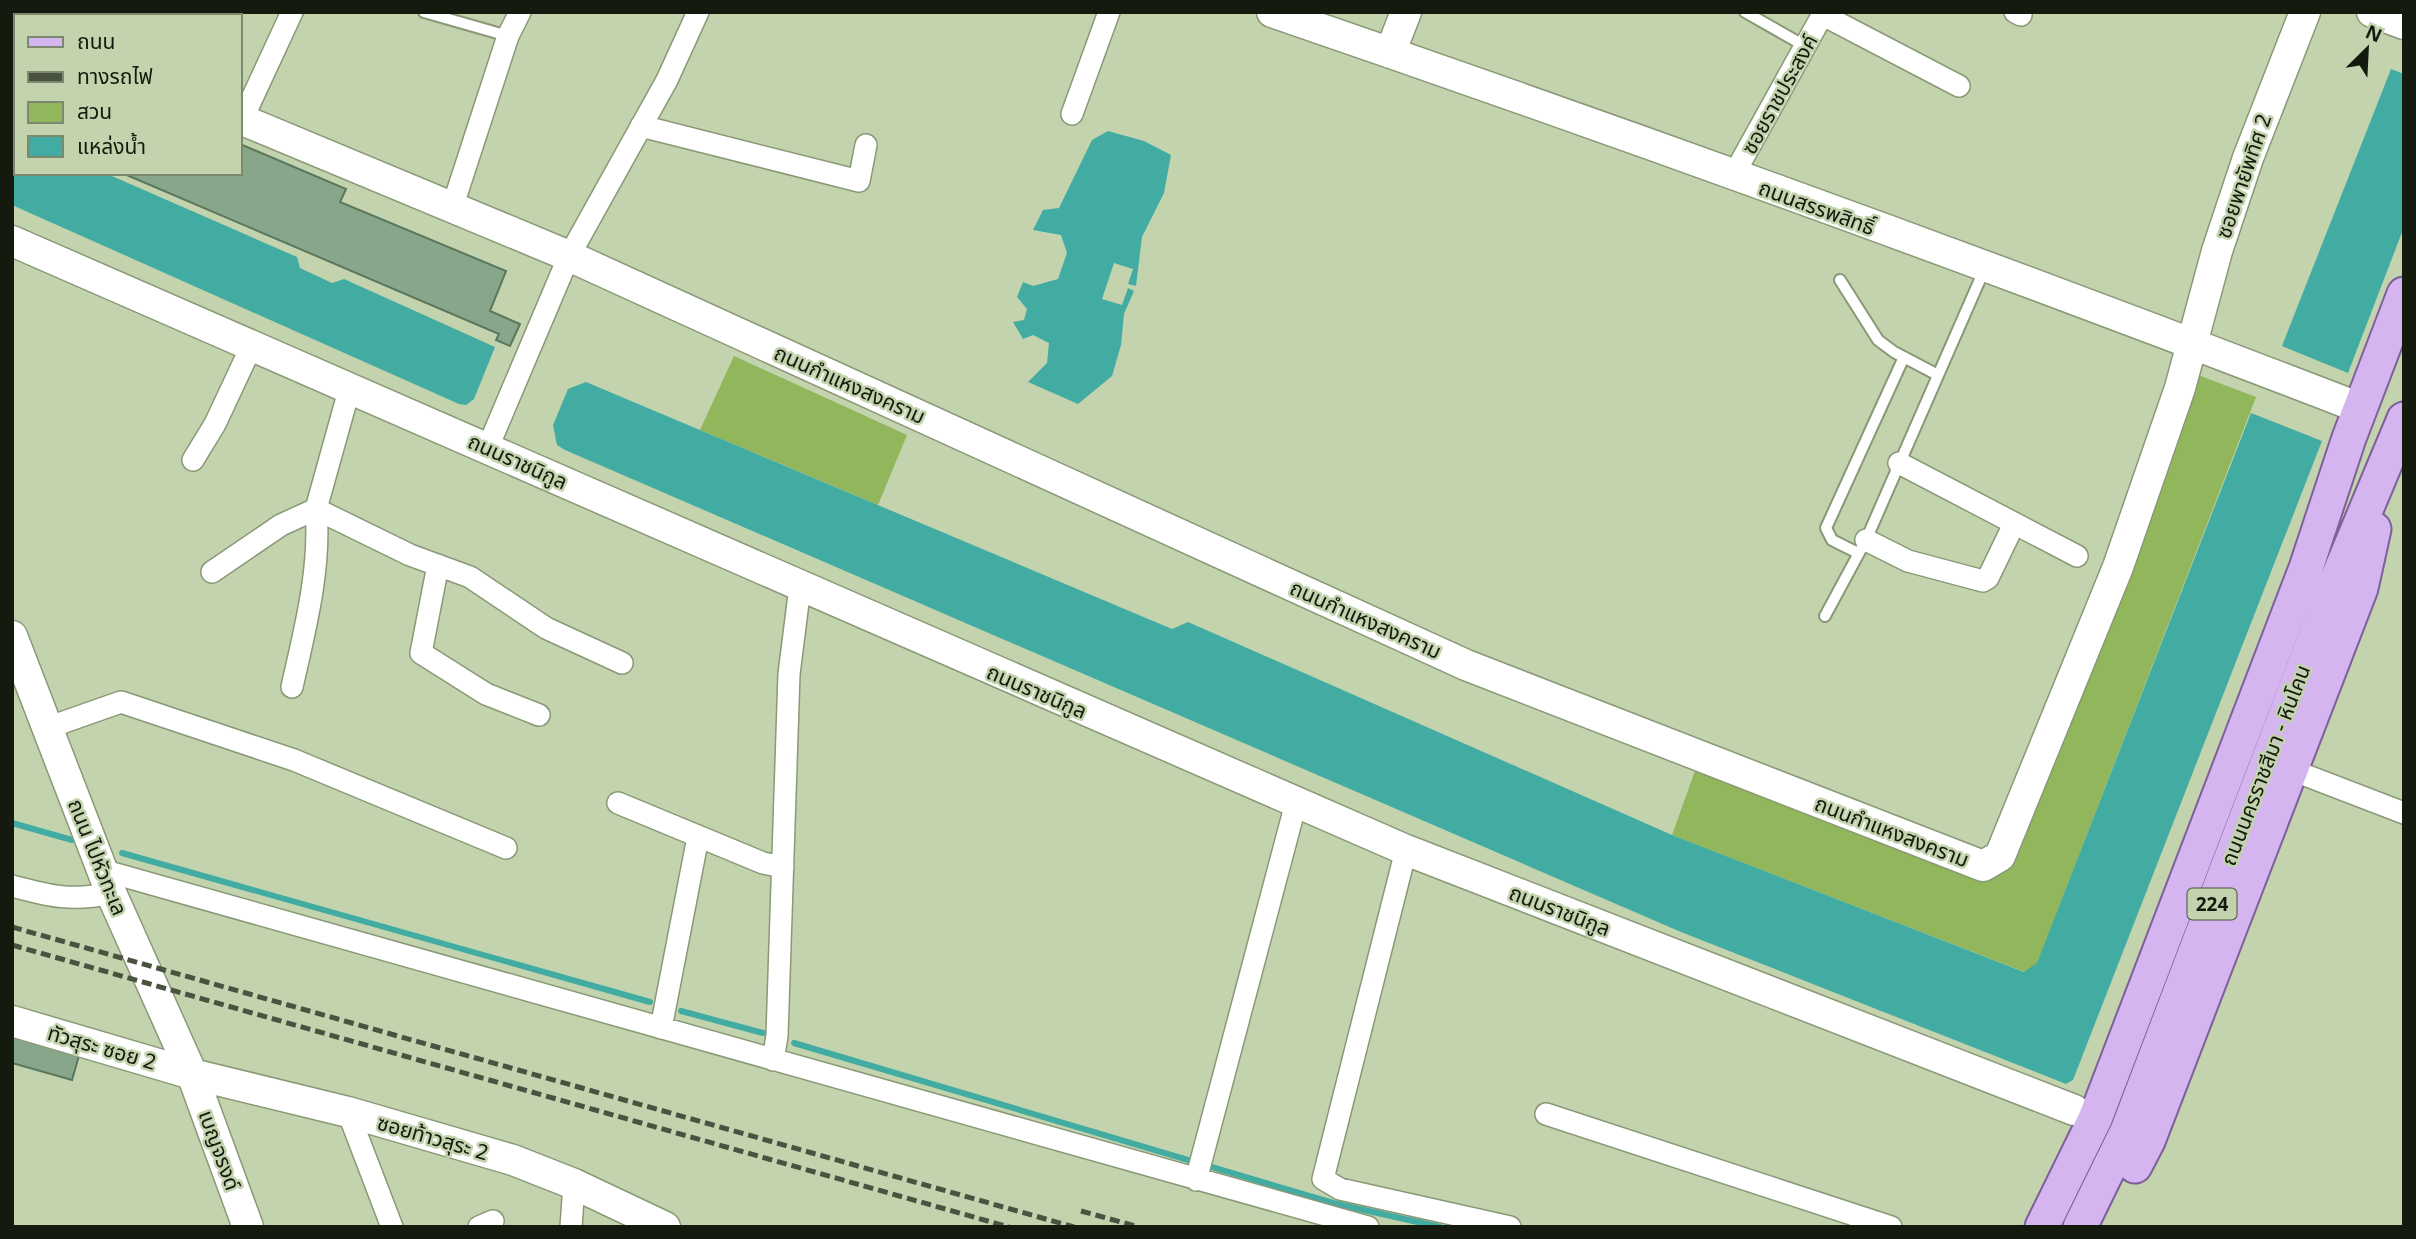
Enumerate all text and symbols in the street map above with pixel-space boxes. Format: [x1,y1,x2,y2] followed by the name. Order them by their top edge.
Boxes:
[14,14,242,175] legend
[2332,14,2402,84] north arrow
[2362,18,2386,48] text: N
[77,27,115,55] text: ถนน
[1735,29,1823,159] street label: ซอยราชประสงค์
[77,62,153,90] text: ทางรถไฟ
[77,97,112,125] text: สวน
[2209,110,2277,242] street label: ซอยพายัพทิศ 2
[77,132,146,160] text: แหล่งน้ำ
[1755,173,1879,241] street label: ถนนสรรพสิทธิ์
[770,338,930,430] street label: ถนนกำแหงสงคราม
[464,427,572,495] street label: ถนนราชนิกูล
[1286,573,1446,665] street label: ถนนกำแหงสงคราม
[983,657,1091,725] street label: ถนนราชนิกูล
[2214,661,2316,869] street label: ถนนนครราชสีมา - หินโคน
[1811,789,1973,873] street label: ถนนกำแหงสงคราม
[62,795,134,919] street label: ถนน ไปหัวทะเล
[1505,878,1615,942] street label: ถนนราชนิกูล
[2188,888,2236,920] road number: 224
[44,1018,160,1076] street label: ทัวสุระ ซอย 2
[193,1106,247,1194] street label: เบญจรงด์
[374,1108,492,1166] street label: ซอยท้าวสุระ 2

